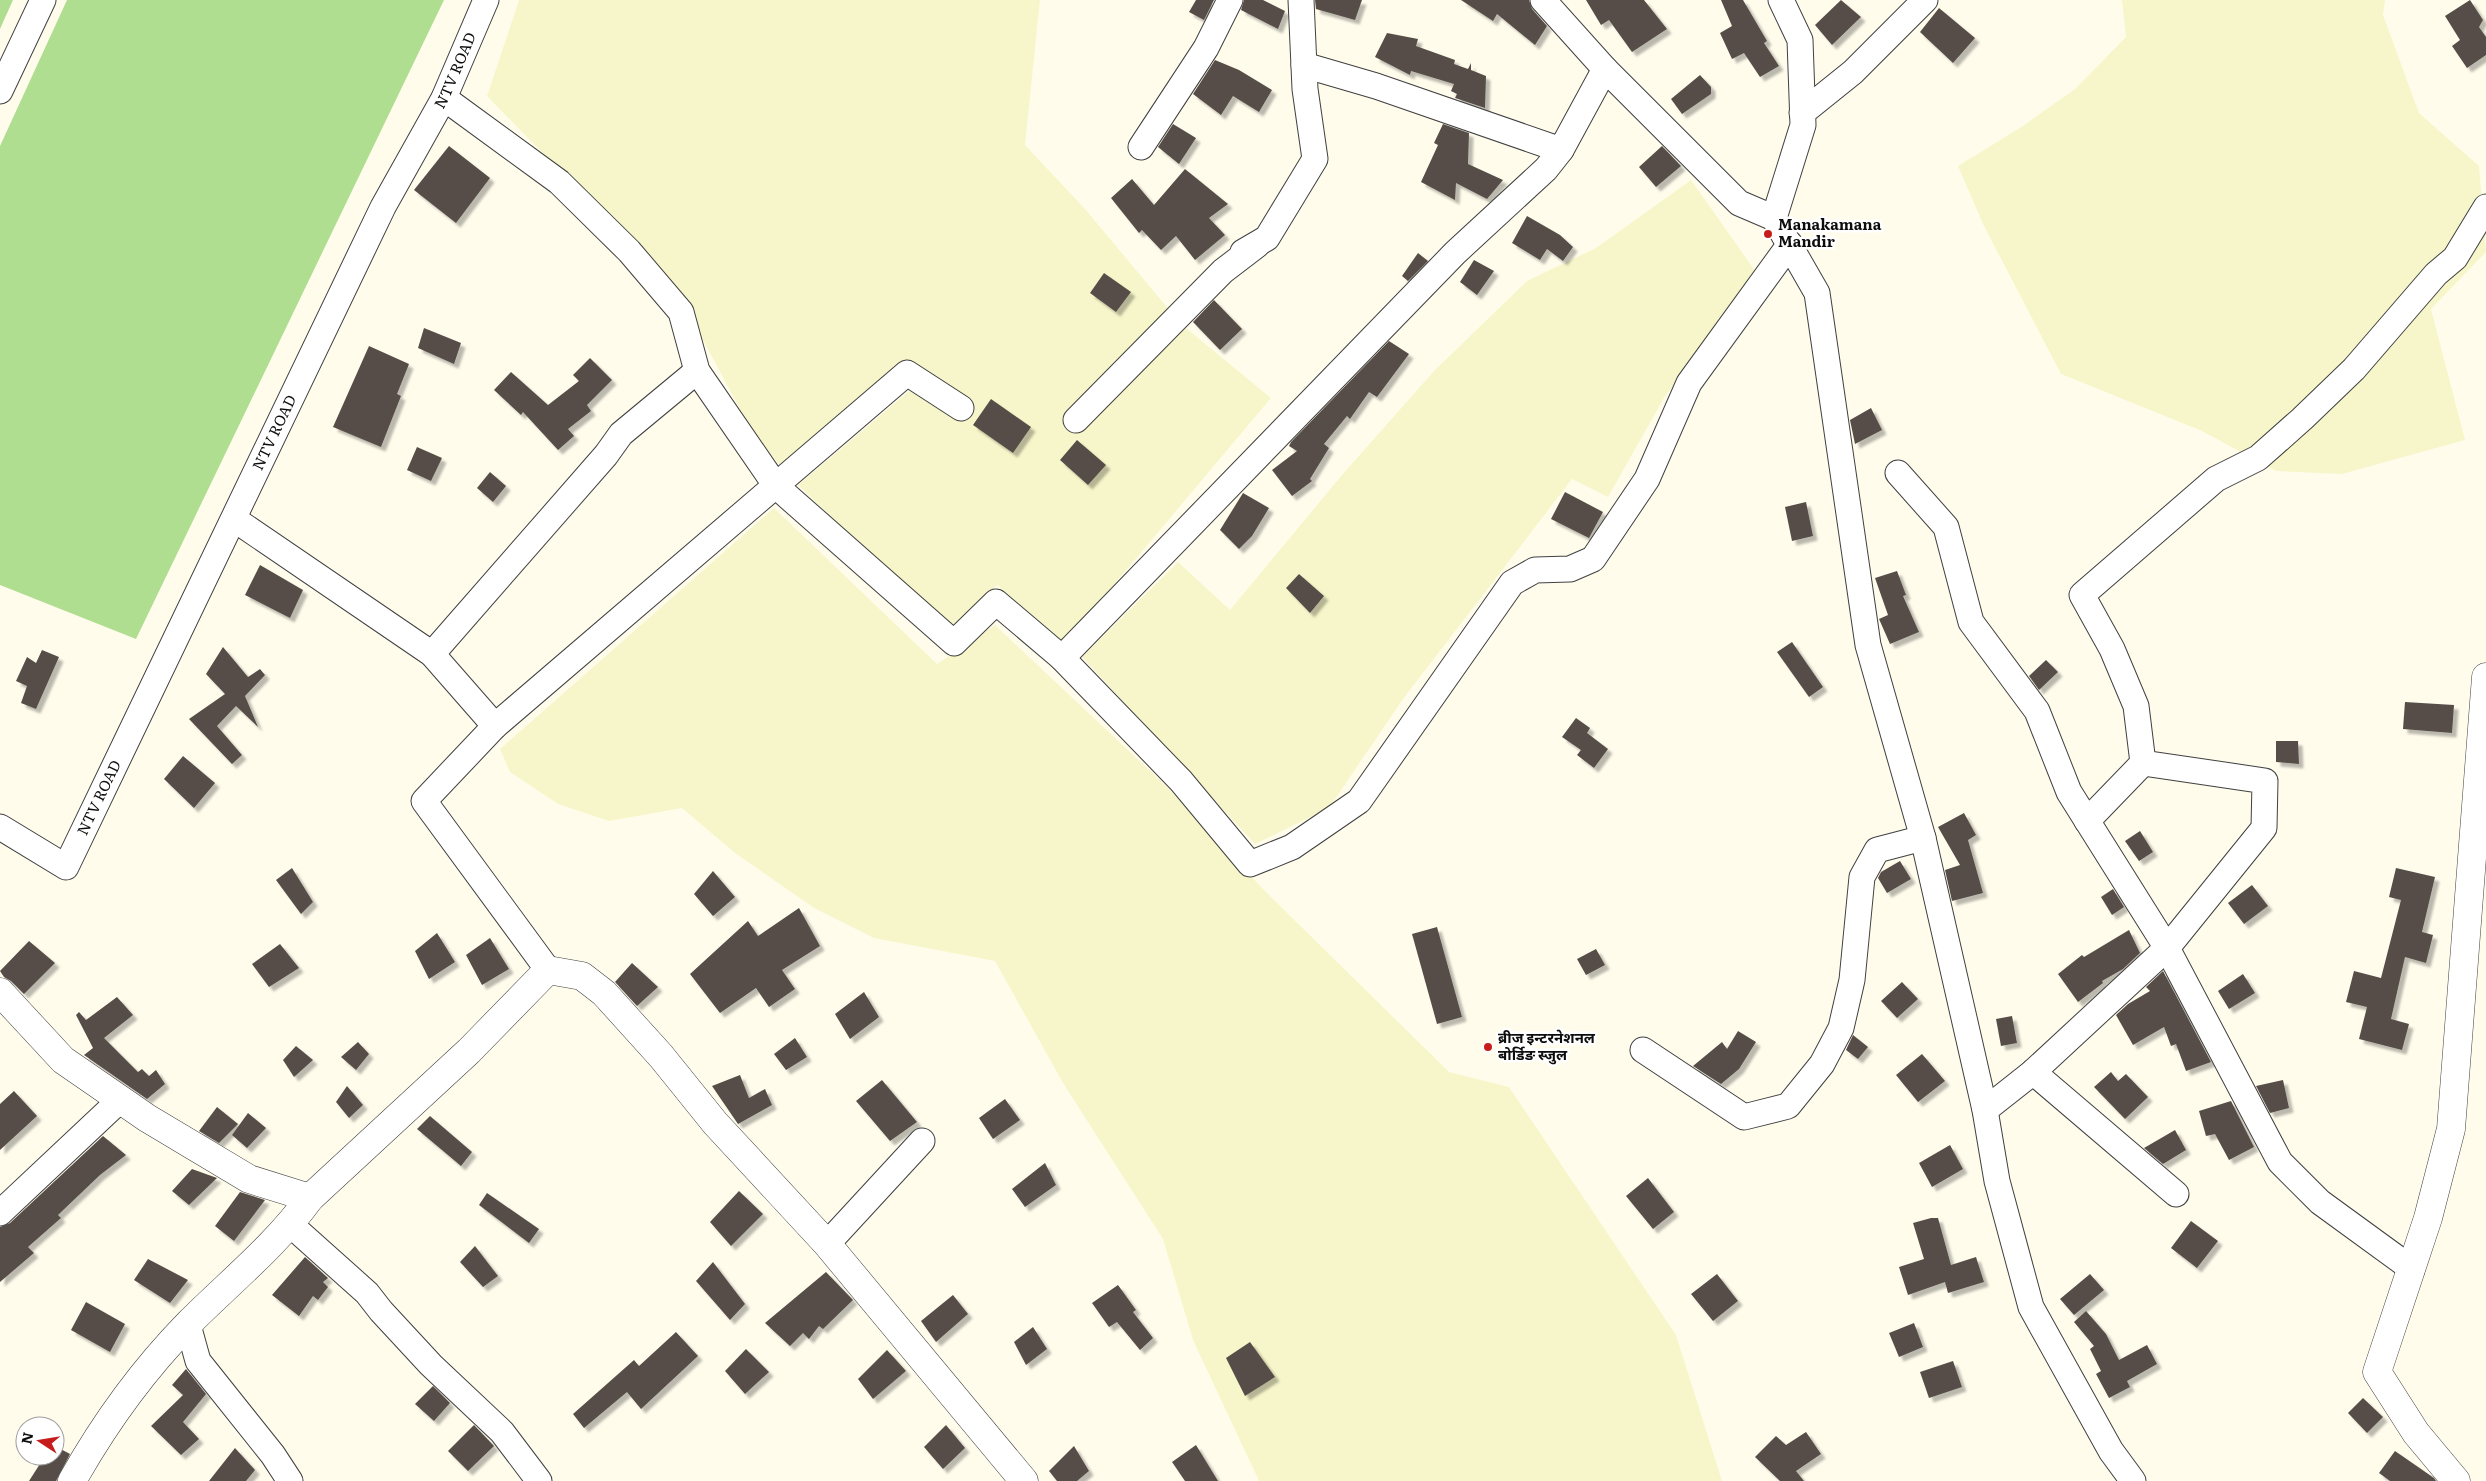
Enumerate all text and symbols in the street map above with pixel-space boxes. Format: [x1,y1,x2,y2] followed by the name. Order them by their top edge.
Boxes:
[427,28,481,112] street label: NTV ROAD
[1778,212,1882,252] place label: Manakamana Mandir
[1762,228,1774,240] marker: Manakamana Mandir
[245,390,301,474] street label: NTV ROAD
[70,756,126,839] street label: NTV ROAD
[1498,1025,1596,1065] place label: ब्रीज इन्टरनेशनल बोर्डिङ स्जुल
[1482,1041,1494,1053] marker: ब्रीज इन्टरनेशनल बोर्डिङ स्जुल
[15,1416,65,1466] north arrow
[15,1430,37,1446] text: N

